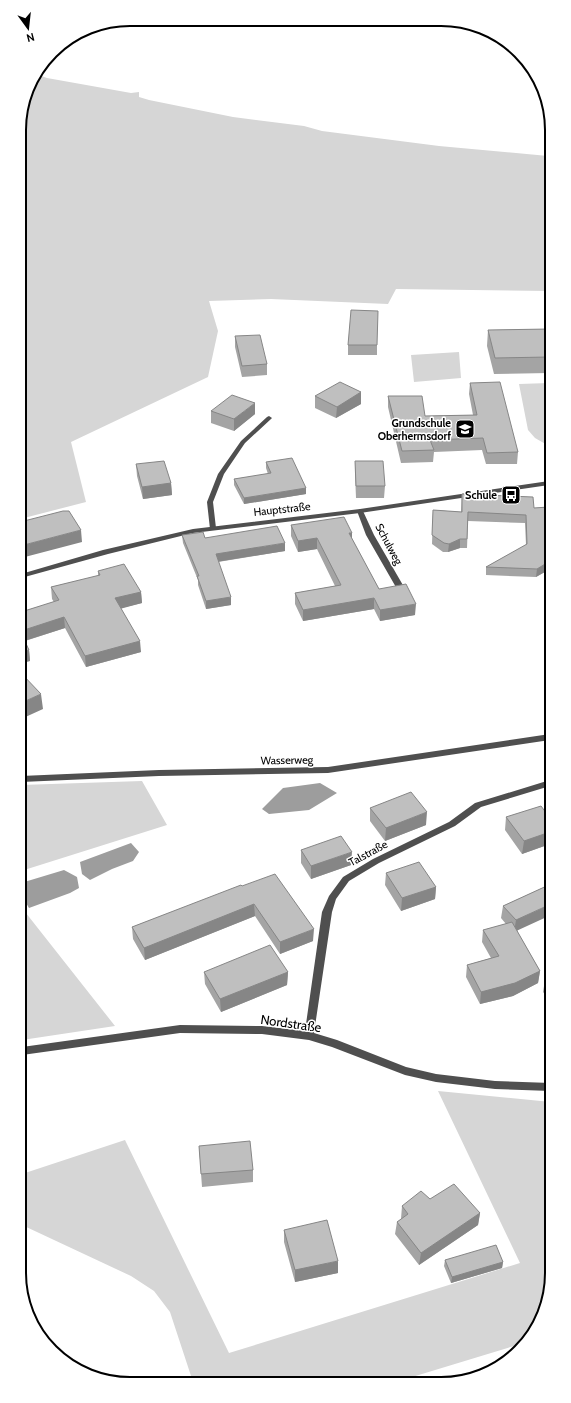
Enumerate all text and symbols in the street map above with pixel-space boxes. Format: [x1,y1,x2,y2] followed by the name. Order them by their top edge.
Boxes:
[8,8,48,48] north arrow
[25,30,36,45] text: N
[378,416,451,443] place label: Grundschule Oberhermsdorf
[454,418,476,440] school or university icon: Grundschule Oberhermsdorf
[500,484,522,506] bus stop icon: Schule
[465,488,497,502] place label: Schule
[253,499,312,519] street label: Hauptstraße
[372,521,406,567] street label: Schulweg
[261,753,314,767] street label: Wasserweg
[346,837,390,869] street label: Talstraße
[259,1011,323,1035] street label: Nordstraße

